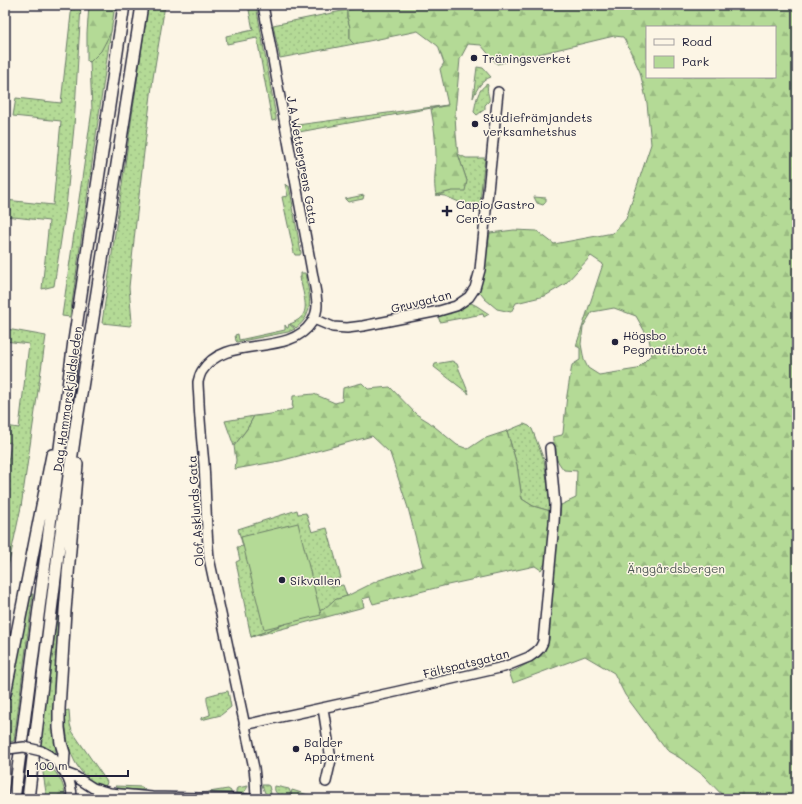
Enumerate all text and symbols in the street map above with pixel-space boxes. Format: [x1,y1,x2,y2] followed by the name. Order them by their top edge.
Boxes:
[646,26,776,78] legend
[682,33,712,49] text: Road
[482,50,571,66] place label: Träningsverket
[469,53,479,63] marker: Träningsverket
[682,53,709,69] text: Park
[284,94,322,226] street label: J A Wettergrens Gata
[483,109,593,139] place label: Studiefrämjandets verksamhetshus
[470,119,480,129] marker: Studiefrämjandets verksamhetshus
[456,196,535,226] place label: Capio Gastro Center
[441,205,453,217] marker: Capio Gastro Center
[389,286,453,316] street label: Gruvgatan
[49,325,85,473] street label: Dag Hammarskjöldsleden
[623,327,707,357] place label: Högsbo Pegmatitbrott
[610,337,620,347] marker: Högsbo Pegmatitbrott
[183,455,207,567] street label: Olof Asklunds Gata
[627,560,725,576] park label: Änggårdsbergen
[290,572,341,588] place label: Sikvallen
[277,575,287,585] marker: Sikvallen
[421,645,511,681] street label: Fältspatsgatan
[304,734,375,764] place label: Balder Appartment
[291,744,301,754] marker: Balder Appartment
[28,752,128,778] scale bar
[34,757,68,773] text: 100 m

